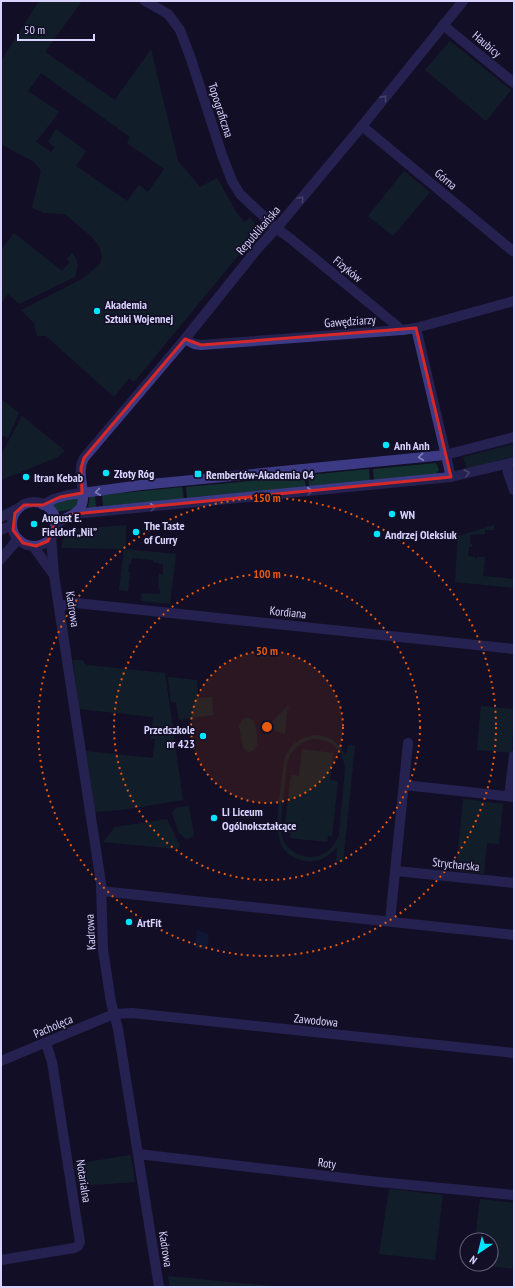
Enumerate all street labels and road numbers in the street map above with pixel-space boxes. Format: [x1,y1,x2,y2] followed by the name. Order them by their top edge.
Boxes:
[470,28,505,61] street label: Haubicy
[205,81,237,139] street label: Topograficzna
[432,165,460,193] street label: Górna
[233,202,283,257] street label: Republikańska
[330,253,366,286] street label: Fizyków
[324,312,377,330] street label: Gawędziarzy
[63,590,83,628] street label: Kadrowa
[269,603,307,621] street label: Kordiana
[432,854,481,874] street label: Strycharska
[82,913,98,950] street label: Kadrowa
[293,1010,339,1030] street label: Zawodowa
[31,1011,75,1041] street label: Pacholęca
[317,1154,337,1172] street label: Roty
[73,1158,95,1204] street label: Notarialna
[156,1230,176,1268] street label: Kadrowa

